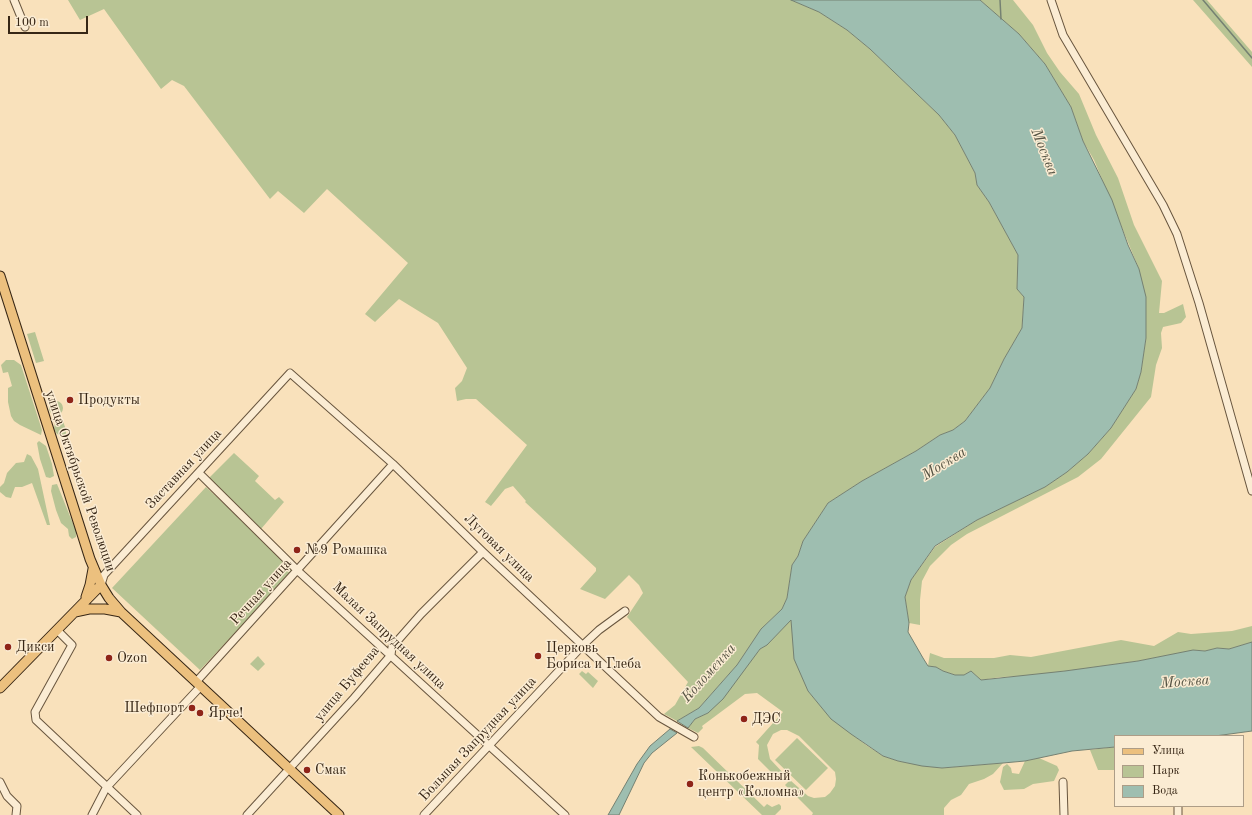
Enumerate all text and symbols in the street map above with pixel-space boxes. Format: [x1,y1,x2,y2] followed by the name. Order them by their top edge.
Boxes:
[10,8,90,34] scale bar
[15,17,49,29] text: 100 m
[1026,126,1062,178] water label: Москва
[41,388,119,574] street label: улица Октябрьской Революции
[78,392,140,408] place label: Продукты
[65,395,75,405] marker: Продукты
[143,425,225,513] street label: Заставная улица
[918,443,970,485] water label: Москва
[460,510,538,586] street label: Луговая улица
[305,542,387,558] place label: №9 Ромашка
[292,545,302,555] marker: №9 Ромашка
[227,555,295,629] street label: Речная улица
[329,579,449,693] street label: Малая Запрудная улица
[16,639,55,655] place label: Дикси
[546,640,641,672] place label: Церковь Бориса и Глеба
[678,640,740,706] water label: Коломенка
[3,642,13,652] marker: Дикси
[311,643,383,725] street label: улица Буфеева
[117,650,147,666] place label: Ozon
[533,651,543,661] marker: Церковь Бориса и Глеба
[104,653,114,663] marker: Ozon
[1160,671,1210,693] water label: Москва
[416,673,540,805] street label: Большая Запрудная улица
[124,700,184,716] place label: Шефпорт
[187,703,197,713] marker: Шефпорт
[208,705,243,721] place label: Ярче!
[195,708,205,718] marker: Ярче!
[752,711,781,727] place label: ДЭС
[739,714,749,724] marker: ДЭС
[1114,735,1244,807] legend
[1152,745,1185,757] text: Улица
[315,762,346,778] place label: Смак
[302,765,312,775] marker: Смак
[1152,765,1180,777] text: Парк
[698,768,805,800] place label: Конькобежный центр «Коломна»
[685,779,695,789] marker: Конькобежный центр «Коломна»
[1152,785,1178,797] text: Вода

